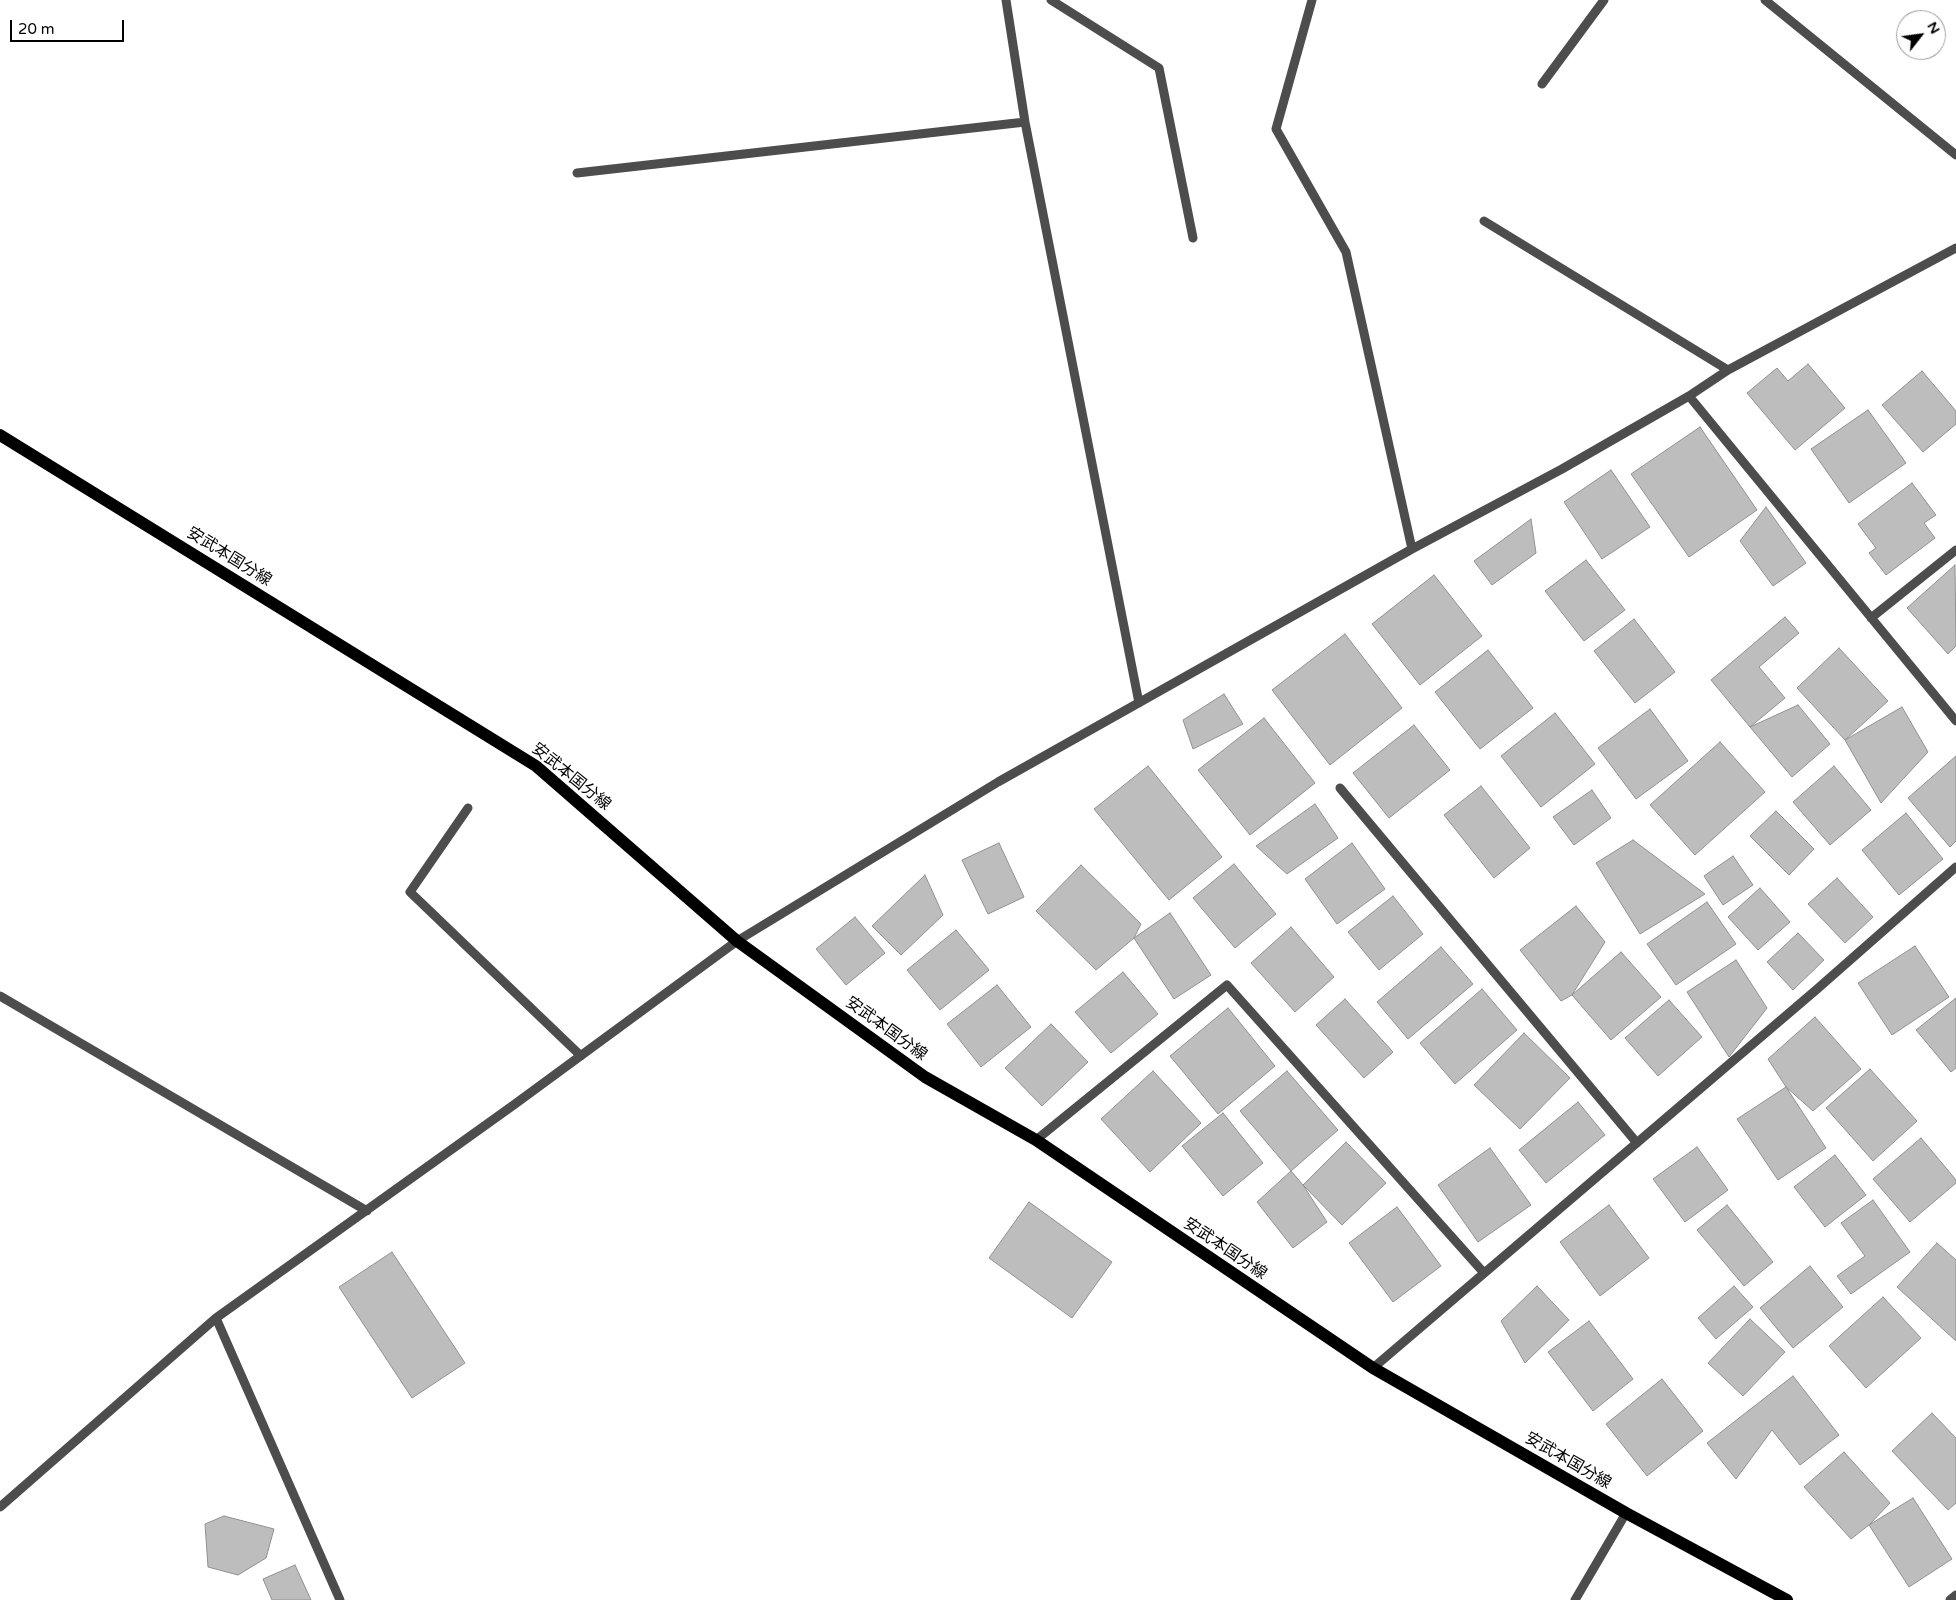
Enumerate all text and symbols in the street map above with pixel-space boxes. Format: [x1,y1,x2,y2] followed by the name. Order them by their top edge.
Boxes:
[12,10,126,42] scale bar
[1896,10,1946,60] north arrow
[1923,19,1944,37] text: N
[18,20,55,38] text: 20 m
[183,523,275,591] street label: 安武本国分線
[528,739,614,815] street label: 安武本国分線
[842,993,930,1065] street label: 安武本国分線
[1180,1214,1270,1284] street label: 安武本国分線
[1522,1429,1614,1493] street label: 安武本国分線

